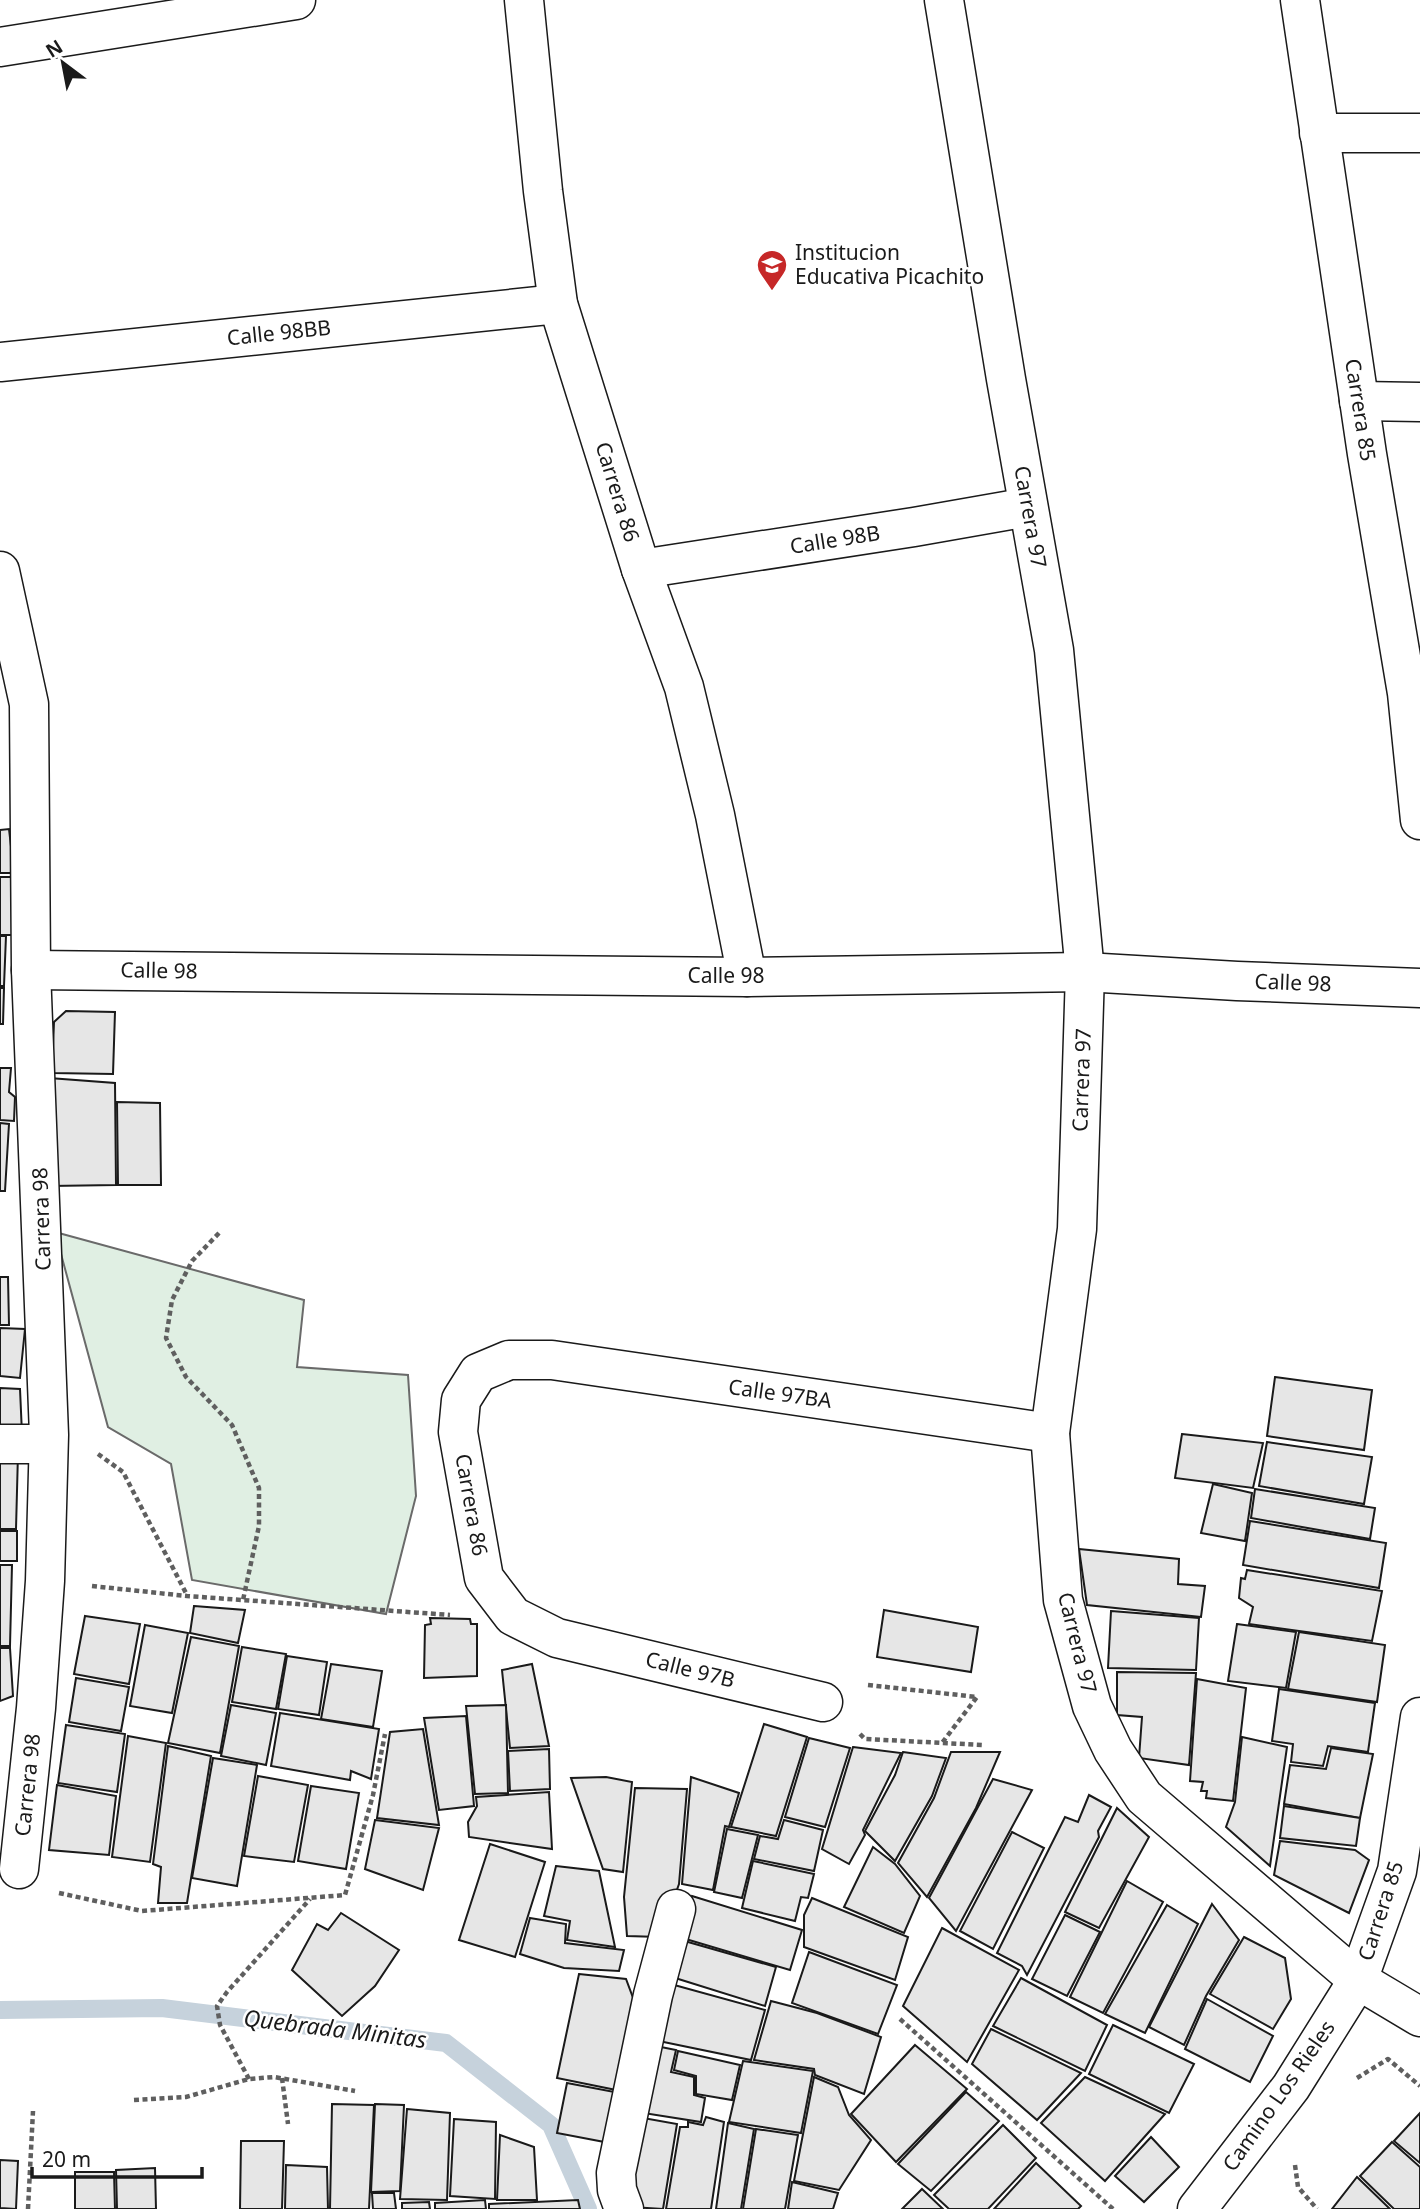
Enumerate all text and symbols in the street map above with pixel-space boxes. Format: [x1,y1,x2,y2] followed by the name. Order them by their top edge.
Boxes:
[28,28,98,98] north arrow
[41,33,67,64] text: N
[795,238,984,290] place label: Institucion Educativa Picachito
[755,248,789,292] school or university icon: Institucion Educativa Picachito
[225,313,332,351] street label: Calle 98BB
[1339,357,1383,463] street label: Carrera 85
[589,438,646,545] street label: Carrera 86
[1008,464,1054,570] street label: Carrera 97
[788,518,882,560] street label: Calle 98B
[120,955,198,985] street label: Calle 98
[687,961,765,989] street label: Calle 98
[1254,967,1332,997] street label: Calle 98
[1065,1028,1097,1132] street label: Carrera 97
[25,1167,57,1271] street label: Carrera 98
[727,1372,834,1414] street label: Calle 97BA
[449,1452,495,1558] street label: Carrera 86
[1052,1589,1104,1696] street label: Carrera 97
[643,1644,738,1694] street label: Calle 97B
[8,1732,46,1838] street label: Carrera 98
[1351,1857,1409,1964] street label: Carrera 85
[242,2001,428,2055] water label: Quebrada Minitas
[1216,2014,1341,2176] street label: Camino Los Rieles
[32,2136,201,2180] scale bar
[42,2145,91,2173] text: 20 m

